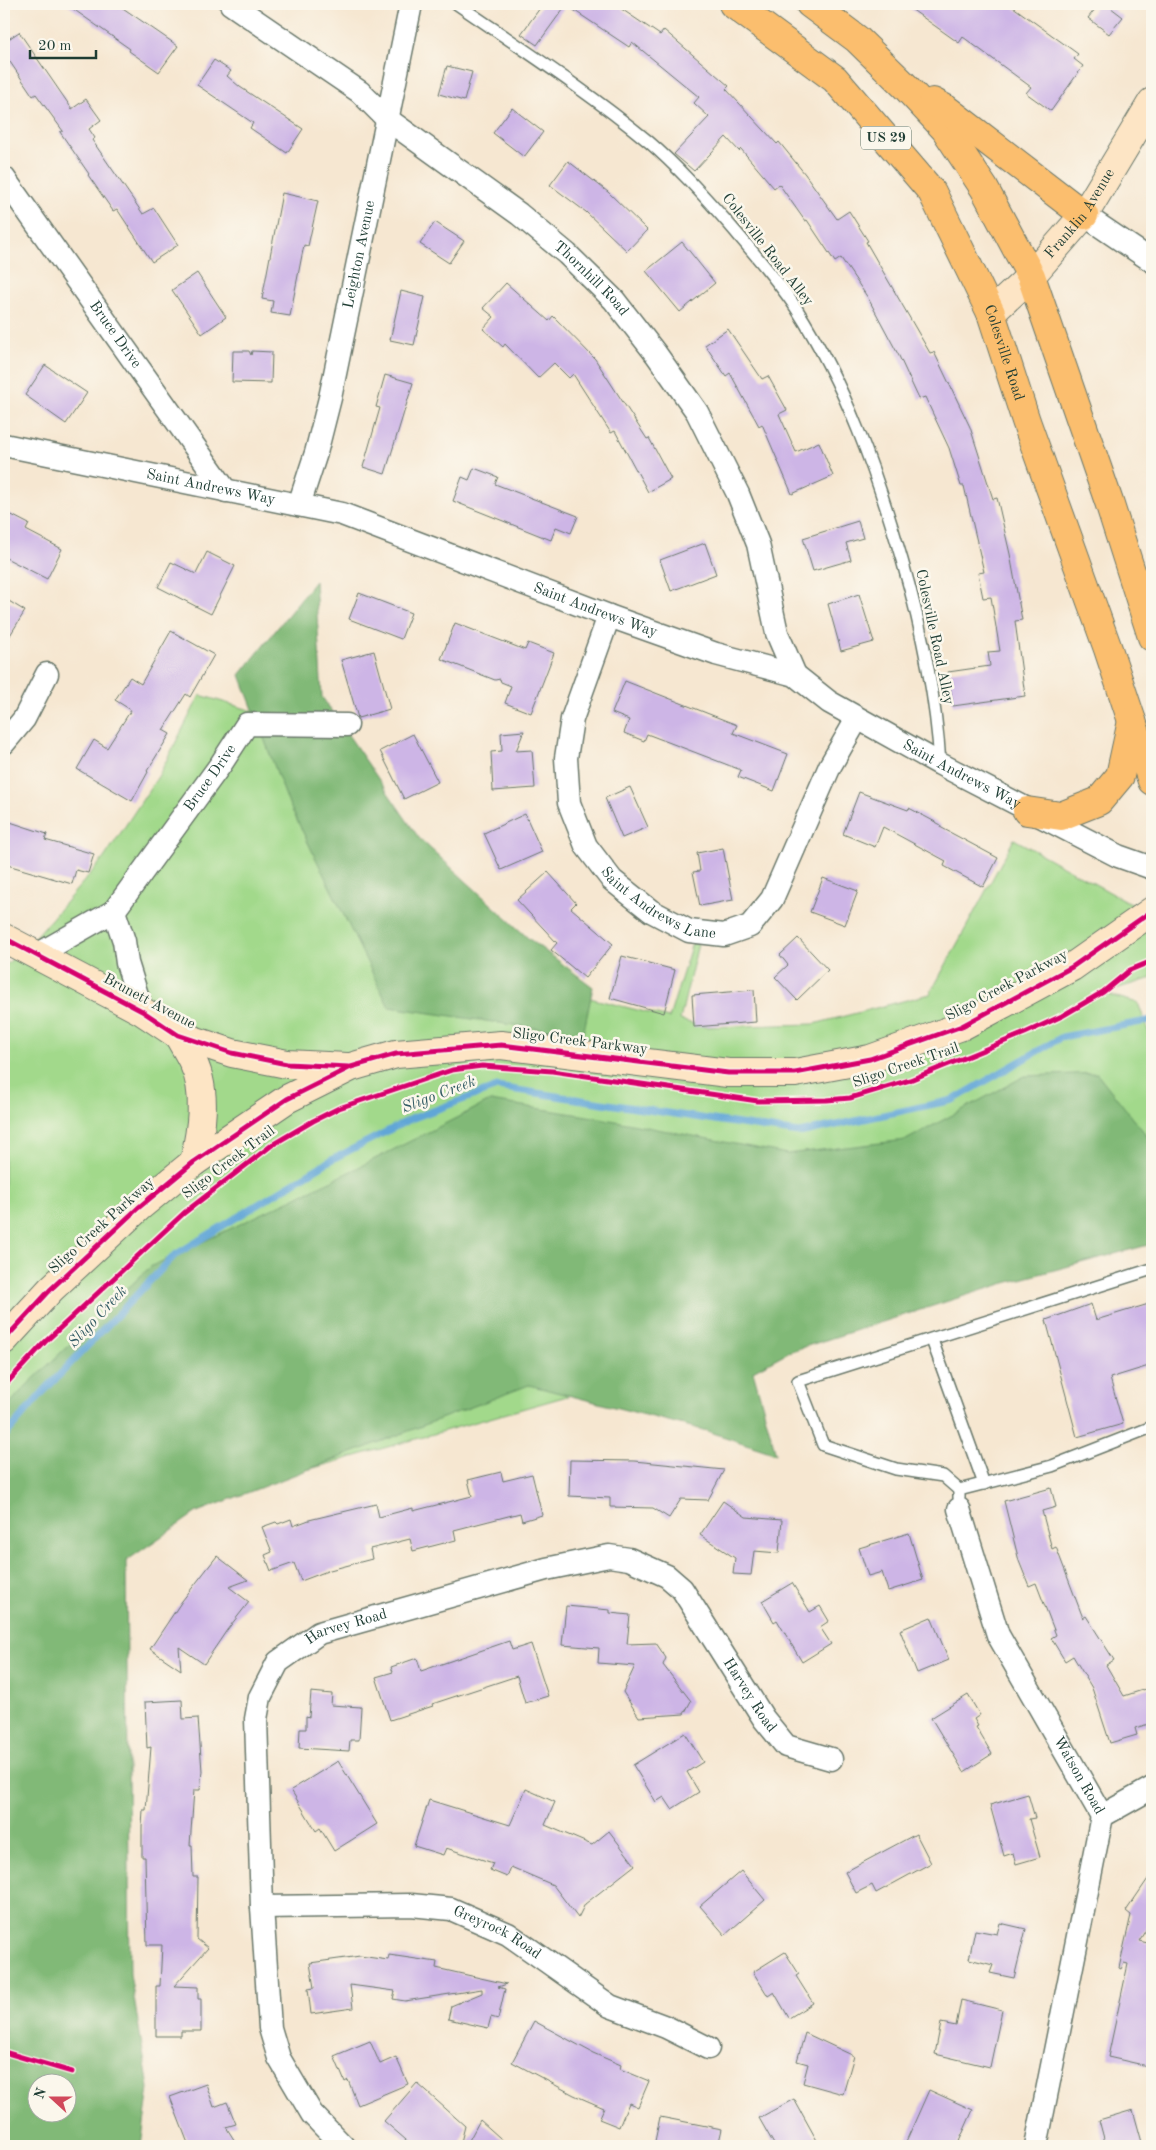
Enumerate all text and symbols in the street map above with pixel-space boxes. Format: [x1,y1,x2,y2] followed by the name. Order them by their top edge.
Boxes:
[30,28,96,60] scale bar
[38,39,72,54] text: 20 m
[861,126,911,150] road number: US 29
[1042,166,1118,262] street label: Franklin Avenue
[719,191,815,309] street label: Colesville Road Alley
[341,199,378,310] street label: Leighton Avenue
[551,239,631,319] street label: Thornhill Road
[86,298,144,371] street label: Bruce Drive
[981,303,1026,403] street label: Colesville Road
[145,467,277,508] street label: Saint Andrews Way
[912,568,956,706] street label: Colesville Road Alley
[531,580,659,640] street label: Saint Andrews Way
[900,737,1023,812] street label: Saint Andrews Way
[181,742,239,814] street label: Bruce Drive
[598,864,717,942] street label: Saint Andrews Lane
[943,947,1071,1025] street label: Sligo Creek Parkway
[101,971,198,1033] street label: Brunett Avenue
[511,1026,649,1058] street label: Sligo Creek Parkway
[851,1041,961,1091] street label: Sligo Creek Trail
[400,1073,478,1116] water label: Sligo Creek
[180,1123,278,1203] street label: Sligo Creek Trail
[46,1175,158,1277] street label: Sligo Creek Parkway
[66,1283,131,1351] water label: Sligo Creek
[303,1607,389,1648] street label: Harvey Road
[720,1656,779,1735] street label: Harvey Road
[1051,1734,1107,1817] street label: Watson Road
[451,1903,544,1962] street label: Greyrock Road
[28,2072,78,2122] north arrow
[32,2086,49,2101] text: N

